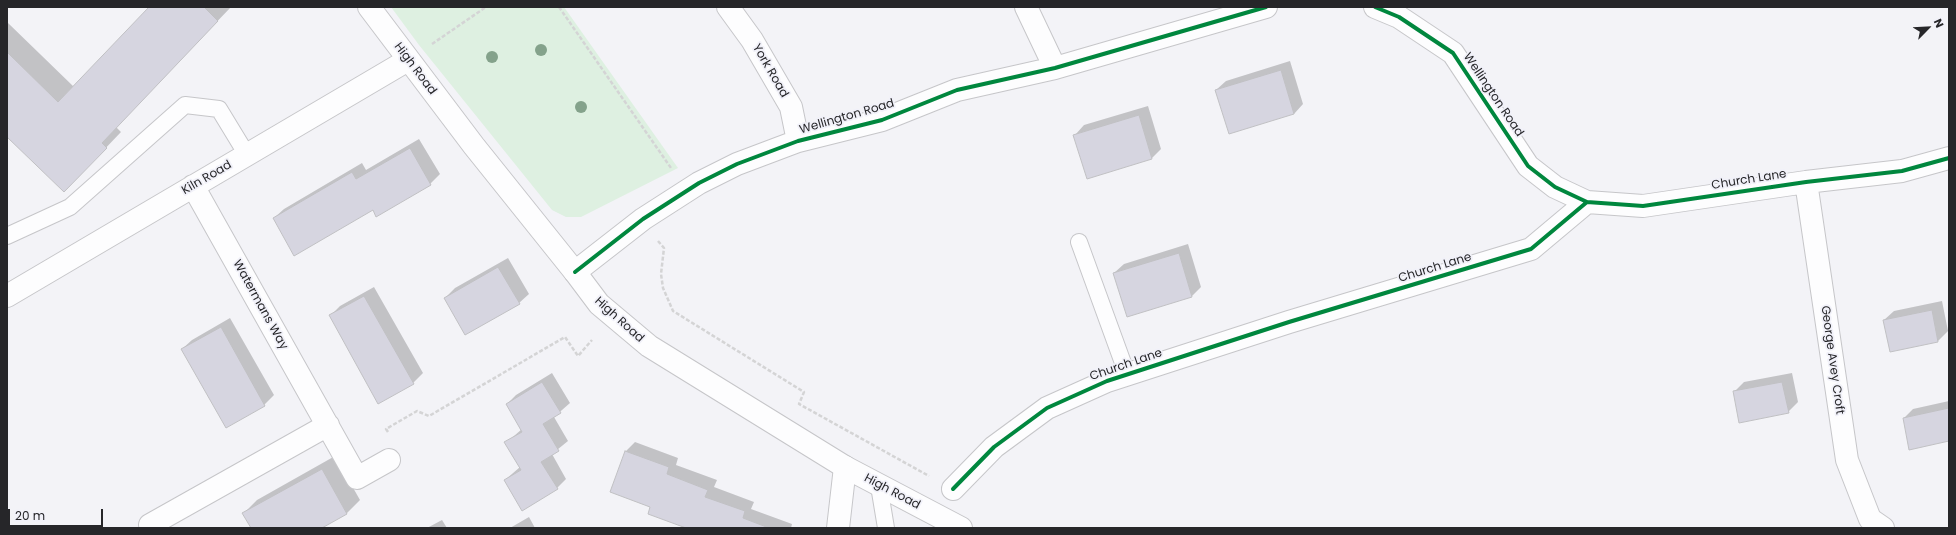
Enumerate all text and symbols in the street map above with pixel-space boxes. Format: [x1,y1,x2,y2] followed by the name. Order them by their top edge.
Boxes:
[1908,8,1948,48] north arrow
[1930,16,1948,30] text: N
[391,40,439,98] street label: High Road
[749,42,791,100] street label: York Road
[1460,50,1526,140] street label: Wellington Road
[798,97,896,137] street label: Wellington Road
[180,158,234,198] street label: Kiln Road
[1710,167,1788,193] street label: Church Lane
[1397,250,1473,286] street label: Church Lane
[229,258,291,352] street label: Watermans Way
[591,294,647,346] street label: High Road
[1817,305,1847,415] street label: George Avey Croft
[1088,346,1164,384] street label: Church Lane
[861,471,923,513] street label: High Road
[10,501,105,527] scale bar
[15,507,45,524] text: 20 m

